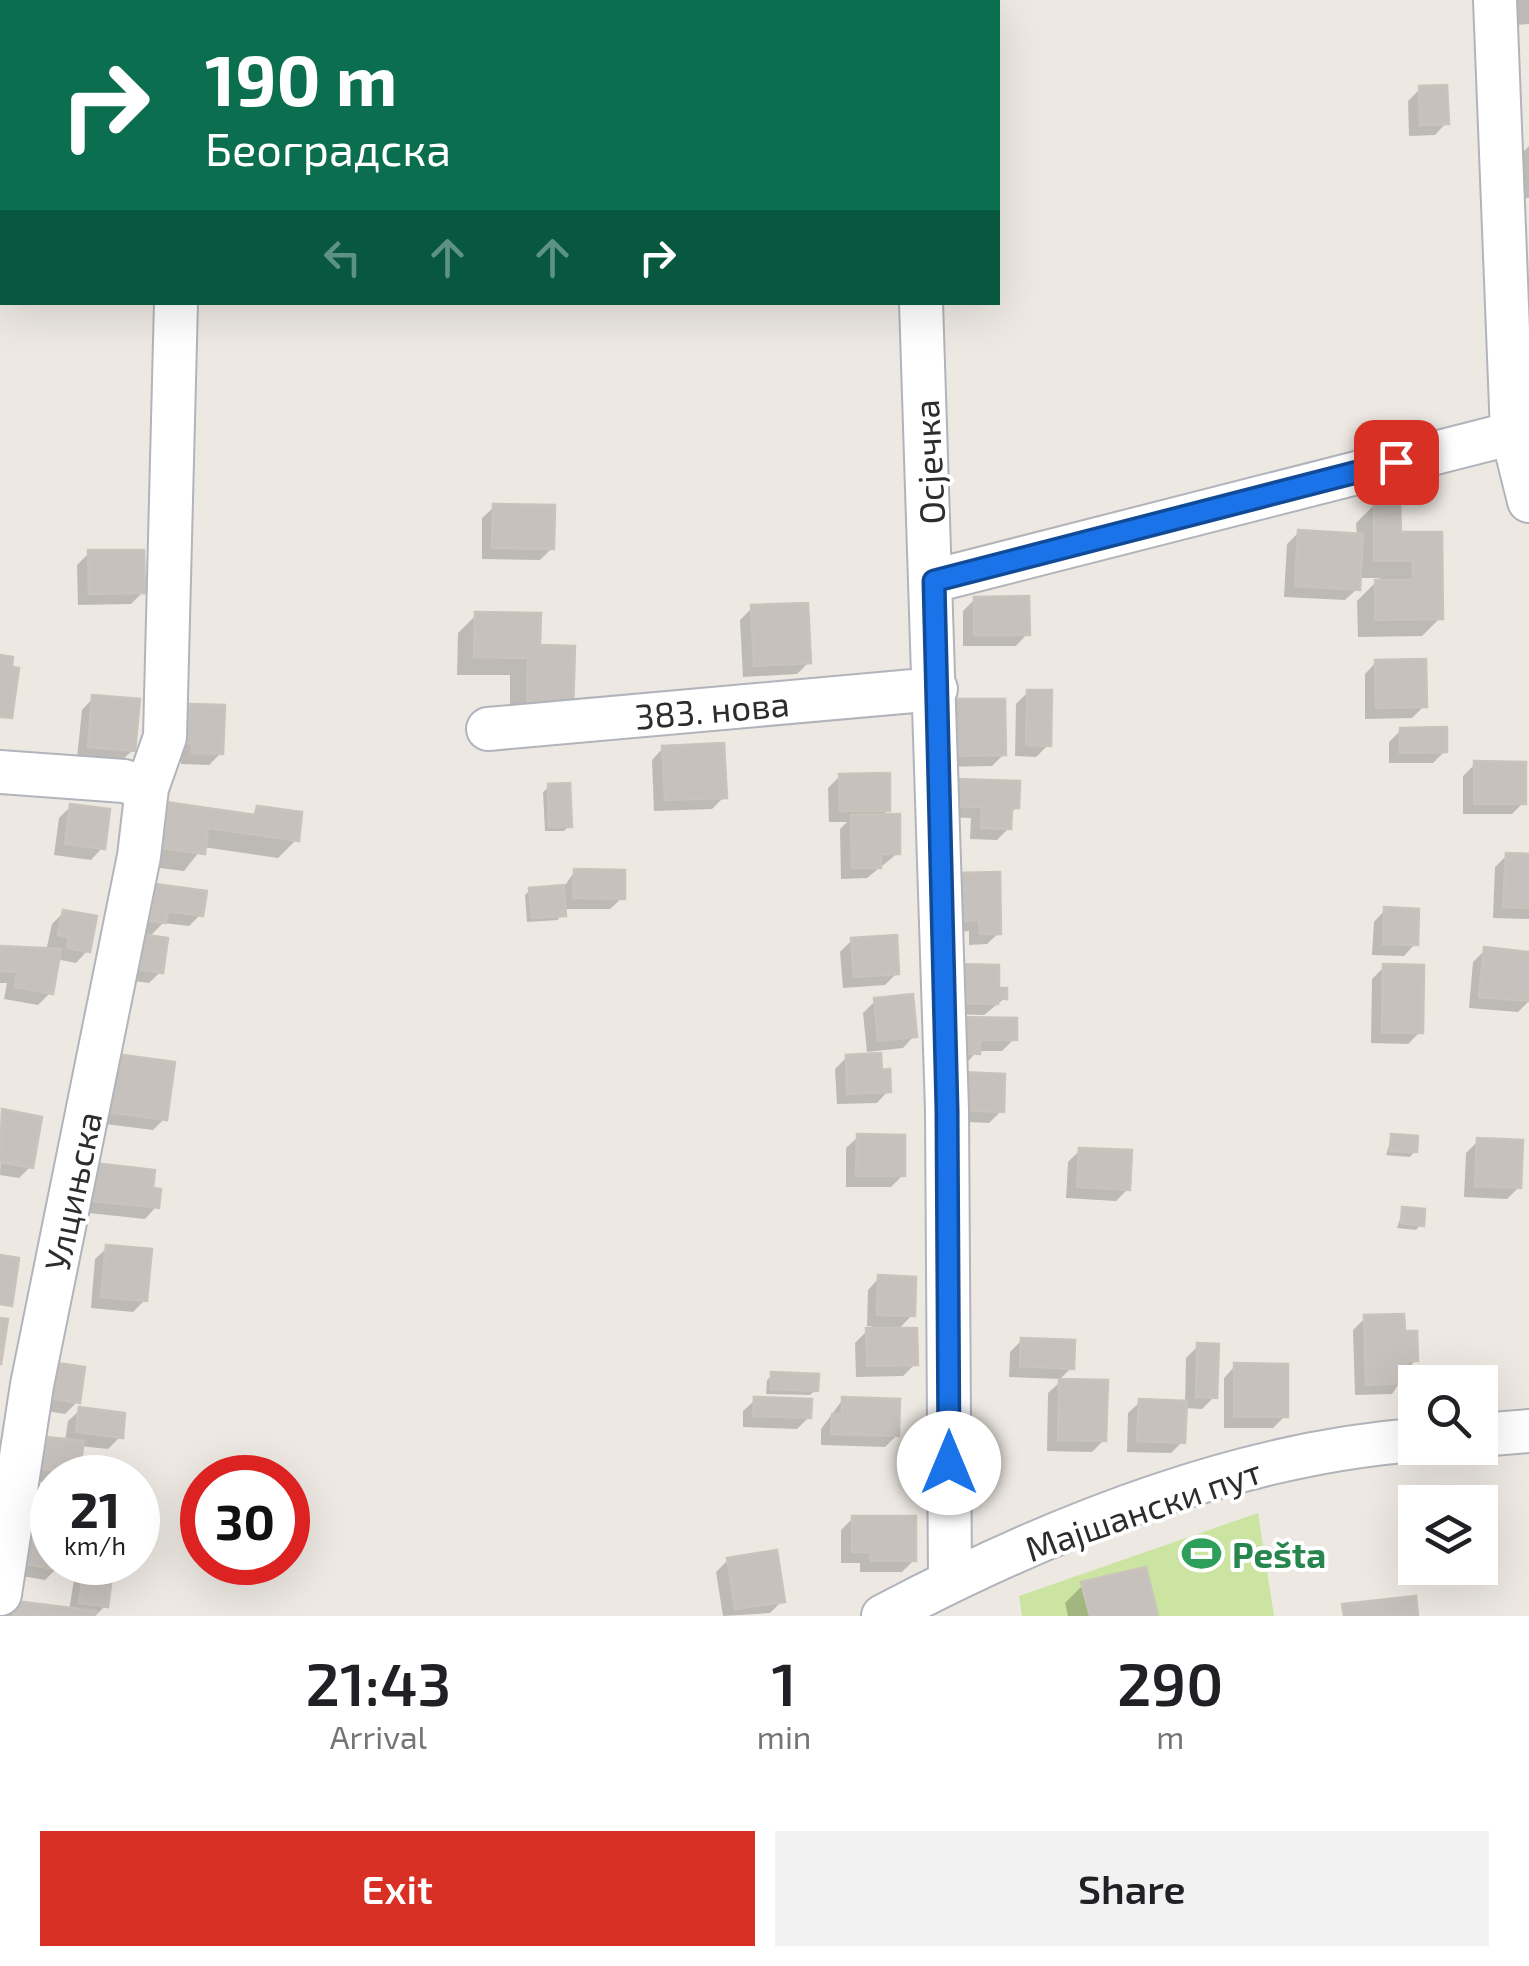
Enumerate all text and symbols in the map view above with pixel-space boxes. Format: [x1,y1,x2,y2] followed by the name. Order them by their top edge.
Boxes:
[205,36,398,120] text: 190 m
[40,40,170,170] icon: right
[205,121,451,175] text: Београдска
[315,230,370,285] icon: left
[420,230,475,285] icon: ahead
[525,230,580,285] icon: ahead
[630,230,685,285] icon: right
[904,399,952,525] street label: Осјечка
[1354,420,1439,505] pin
[1369,435,1424,490] icon: arrive
[633,681,791,737] street label: 383. нова
[35,1107,109,1275] street label: Улцињска
[1398,1365,1498,1585] map controls
[1398,1365,1498,1465] button: search
[897,1411,1001,1515] position arrow
[1019,1449,1267,1570] street label: Мајшански пут
[180,1455,310,1585] speed limit sign: 30
[70,1478,120,1538] text: 21
[1398,1485,1498,1585] button: layers
[64,1530,126,1560] text: km/h
[1181,1533,1223,1575] sports icon: Pešta
[1232,1533,1326,1575] place label: Pešta
[306,1646,451,1718] text: 21:43
[772,1646,797,1718] text: 1
[1117,1646,1223,1718] text: 290
[330,1717,427,1755] text: Arrival
[757,1717,811,1755] text: min
[1156,1717,1184,1755] text: m
[40,1831,755,1946] button: Exit
[775,1831,1489,1946] button: Share

